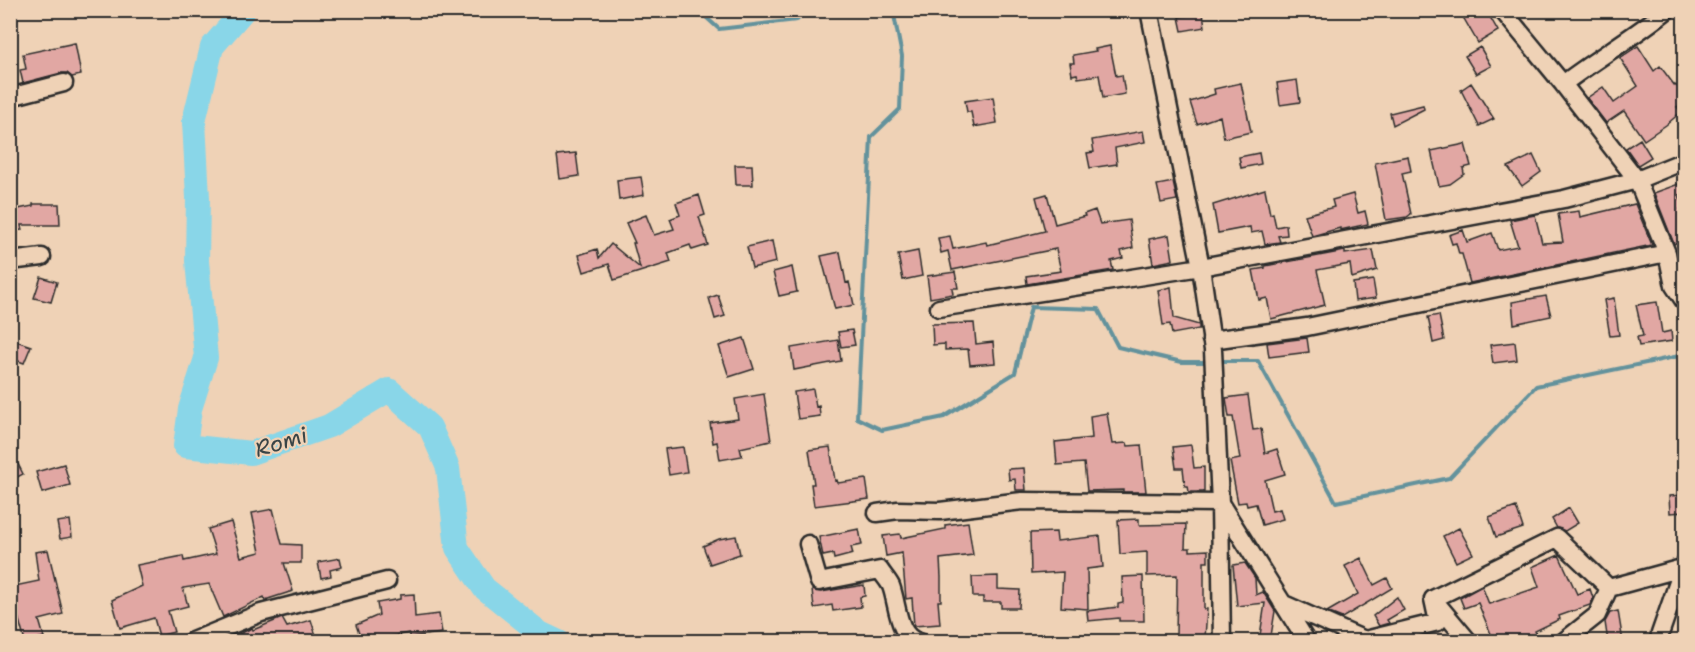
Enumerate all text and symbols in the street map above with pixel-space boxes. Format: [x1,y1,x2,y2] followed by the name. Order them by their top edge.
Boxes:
[251,420,312,464] water label: Romi

